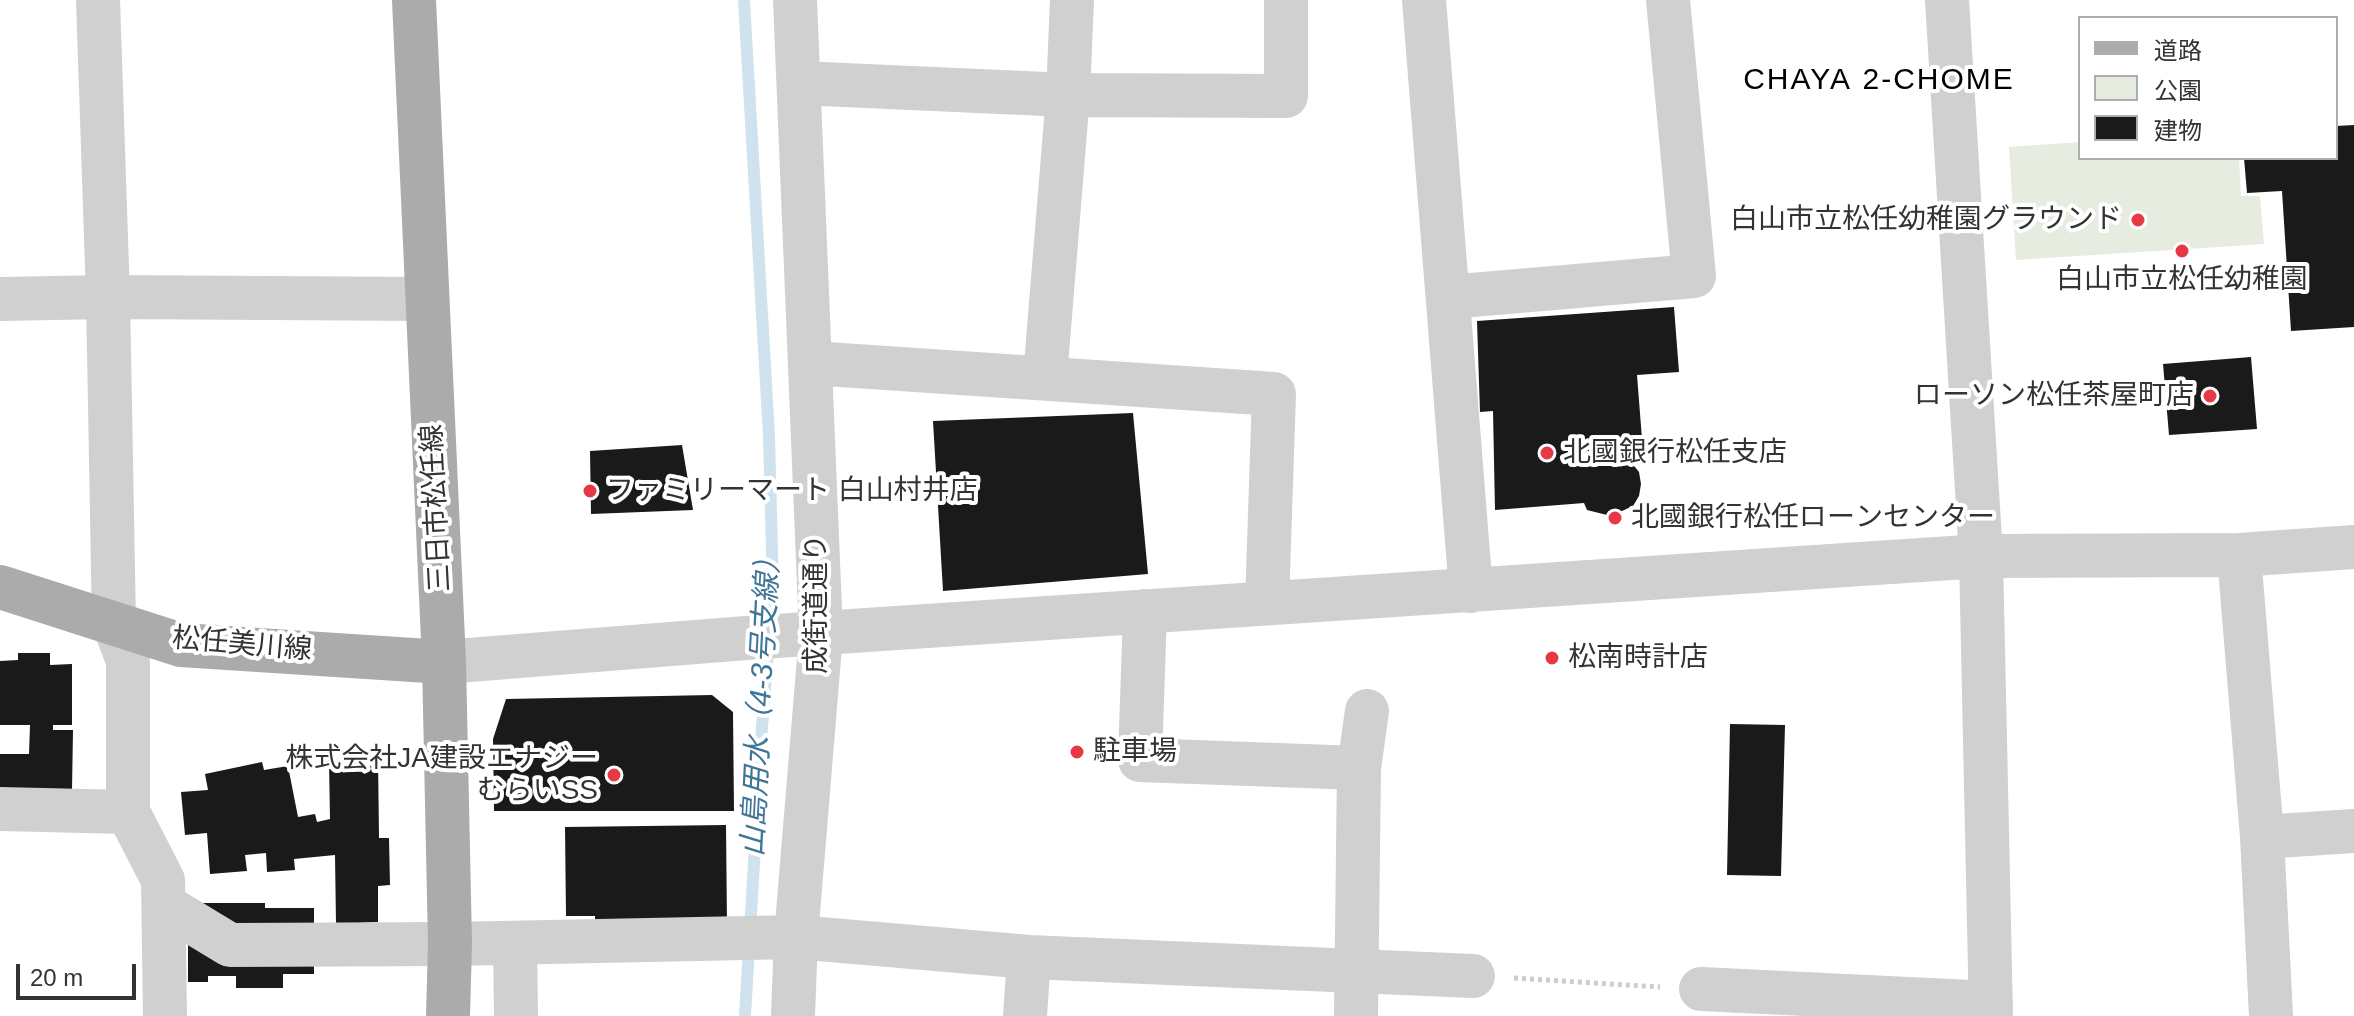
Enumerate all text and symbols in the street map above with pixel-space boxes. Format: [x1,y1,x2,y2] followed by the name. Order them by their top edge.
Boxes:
[2078,16,2338,160] legend
[2154,37,2202,64] text: 道路
[1743,63,2015,99] district label: CHAYA 2-CHOME
[2154,77,2202,104] text: 公園
[2154,117,2202,144] text: 建物
[1730,203,2122,237] place label: 白山市立松任幼稚園グラウンド
[2129,211,2147,229] marker: 白山市立松任幼稚園グラウンド
[2173,242,2191,260] marker: 白山市立松任幼稚園
[2056,263,2308,297] place label: 白山市立松任幼稚園
[1914,379,2194,413] place label: ローソン松任茶屋町店
[2201,387,2219,405] marker: ローソン松任茶屋町店
[416,423,458,593] street label: 三日市松任線
[1563,436,1787,470] place label: 北國銀行松任支店
[1538,444,1556,462] marker: 北國銀行松任支店
[606,474,978,508] place label: ファミリーマート 白山村井店
[581,482,599,500] marker: ファミリーマート 白山村井店
[1631,501,1995,535] place label: 北國銀行松任ローンセンター
[1606,509,1624,527] marker: 北國銀行松任ローンセンター
[800,534,834,674] street label: 成街道通り
[736,543,788,857] water label: 山島用水（4-3号支線）
[171,622,313,668] street label: 松任美川線
[1568,641,1708,675] place label: 松南時計店
[1543,649,1561,667] marker: 松南時計店
[1093,735,1177,769] place label: 駐車場
[285,742,598,808] place label: 株式会社JA建設エナジー むらいSS
[1068,743,1086,761] marker: 駐車場
[605,766,623,784] marker: 株式会社JA建設エナジー むらいSS
[20,948,140,998] scale bar
[30,964,83,991] text: 20 m

